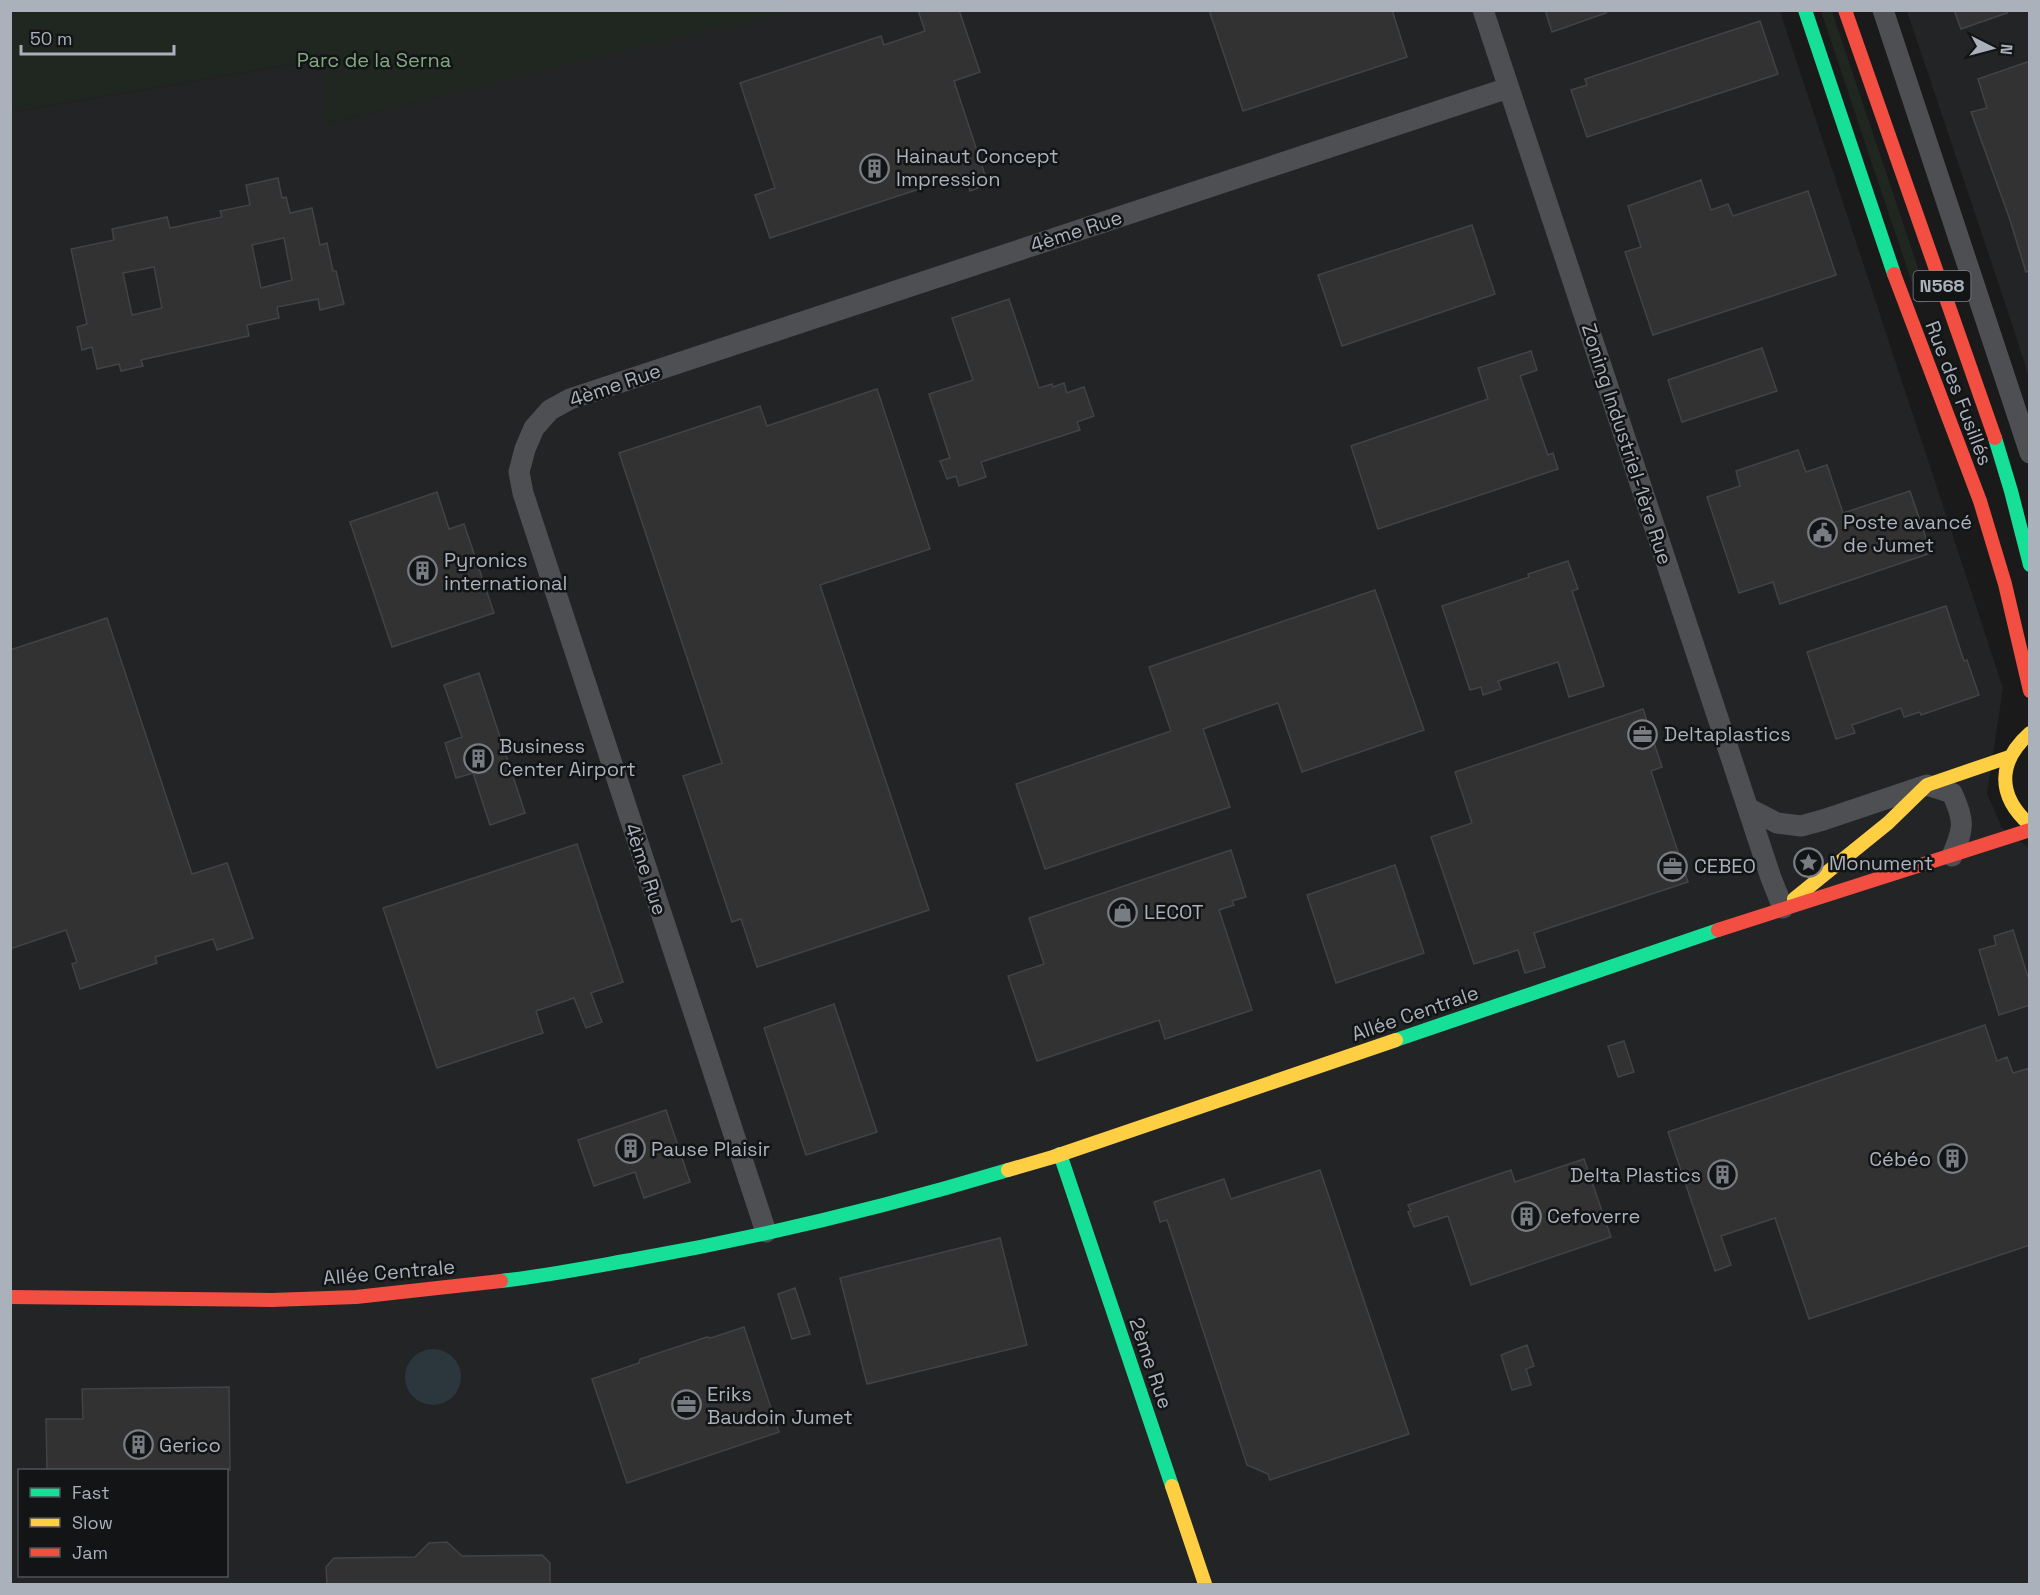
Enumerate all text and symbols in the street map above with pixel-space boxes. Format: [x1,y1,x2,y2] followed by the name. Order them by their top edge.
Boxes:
[21,18,174,56] scale bar
[1962,18,2022,78] north arrow
[30,27,72,50] text: 50 m
[1995,43,2017,56] text: N
[297,47,451,73] park label: Parc de la Serna
[896,143,1059,192] place label: Hainaut Concept Impression
[859,152,891,184] building icon: Hainaut Concept Impression
[1027,204,1125,258] street label: 4ème Rue
[1914,271,1970,301] road number: N568
[1919,317,1999,469] street label: Rue des Fusillés
[1576,320,1678,568] street label: Zoning Industriel-1ère Rue
[566,357,664,413] street label: 4ème Rue
[1843,509,1972,558] place label: Poste avancé de Jumet
[1806,517,1838,549] public building icon: Poste avancé de Jumet
[444,547,567,596] place label: Pyronics international
[407,555,439,587] building icon: Pyronics international
[1627,718,1659,750] office icon: Deltaplastics
[1664,721,1791,747] place label: Deltaplastics
[499,733,636,782] place label: Business Center Airport
[462,742,494,774] building icon: Business Center Airport
[619,820,673,918] street label: 4ème Rue
[1792,847,1824,879] place icon: Monument
[1657,850,1689,882] office icon: CEBEO
[1829,850,1933,876] place label: Monument
[1694,853,1756,879] place label: CEBEO
[1107,896,1139,928] shop icon: LECOT
[1144,899,1204,925] place label: LECOT
[1348,979,1482,1047] street label: Allée Centrale
[614,1133,646,1165] building icon: Pause Plaisir
[651,1136,770,1162] place label: Pause Plaisir
[1936,1143,1968,1175] building icon: Cébéo
[1869,1146,1931,1172] place label: Cébéo
[1706,1159,1738,1191] building icon: Delta Plastics
[1570,1162,1701,1188] place label: Delta Plastics
[1510,1200,1542,1232] building icon: Cefoverre
[1547,1203,1640,1229] place label: Cefoverre
[322,1253,456,1291] street label: Allée Centrale
[1123,1314,1179,1412] street label: 2ème Rue
[707,1381,853,1430] place label: Eriks Baudoin Jumet
[670,1389,702,1421] office icon: Eriks Baudoin Jumet
[122,1429,154,1461] building icon: Gerico
[159,1432,221,1458] place label: Gerico
[18,1469,228,1577] legend
[72,1481,109,1504] text: Fast
[72,1511,113,1534] text: Slow
[72,1541,108,1564] text: Jam

